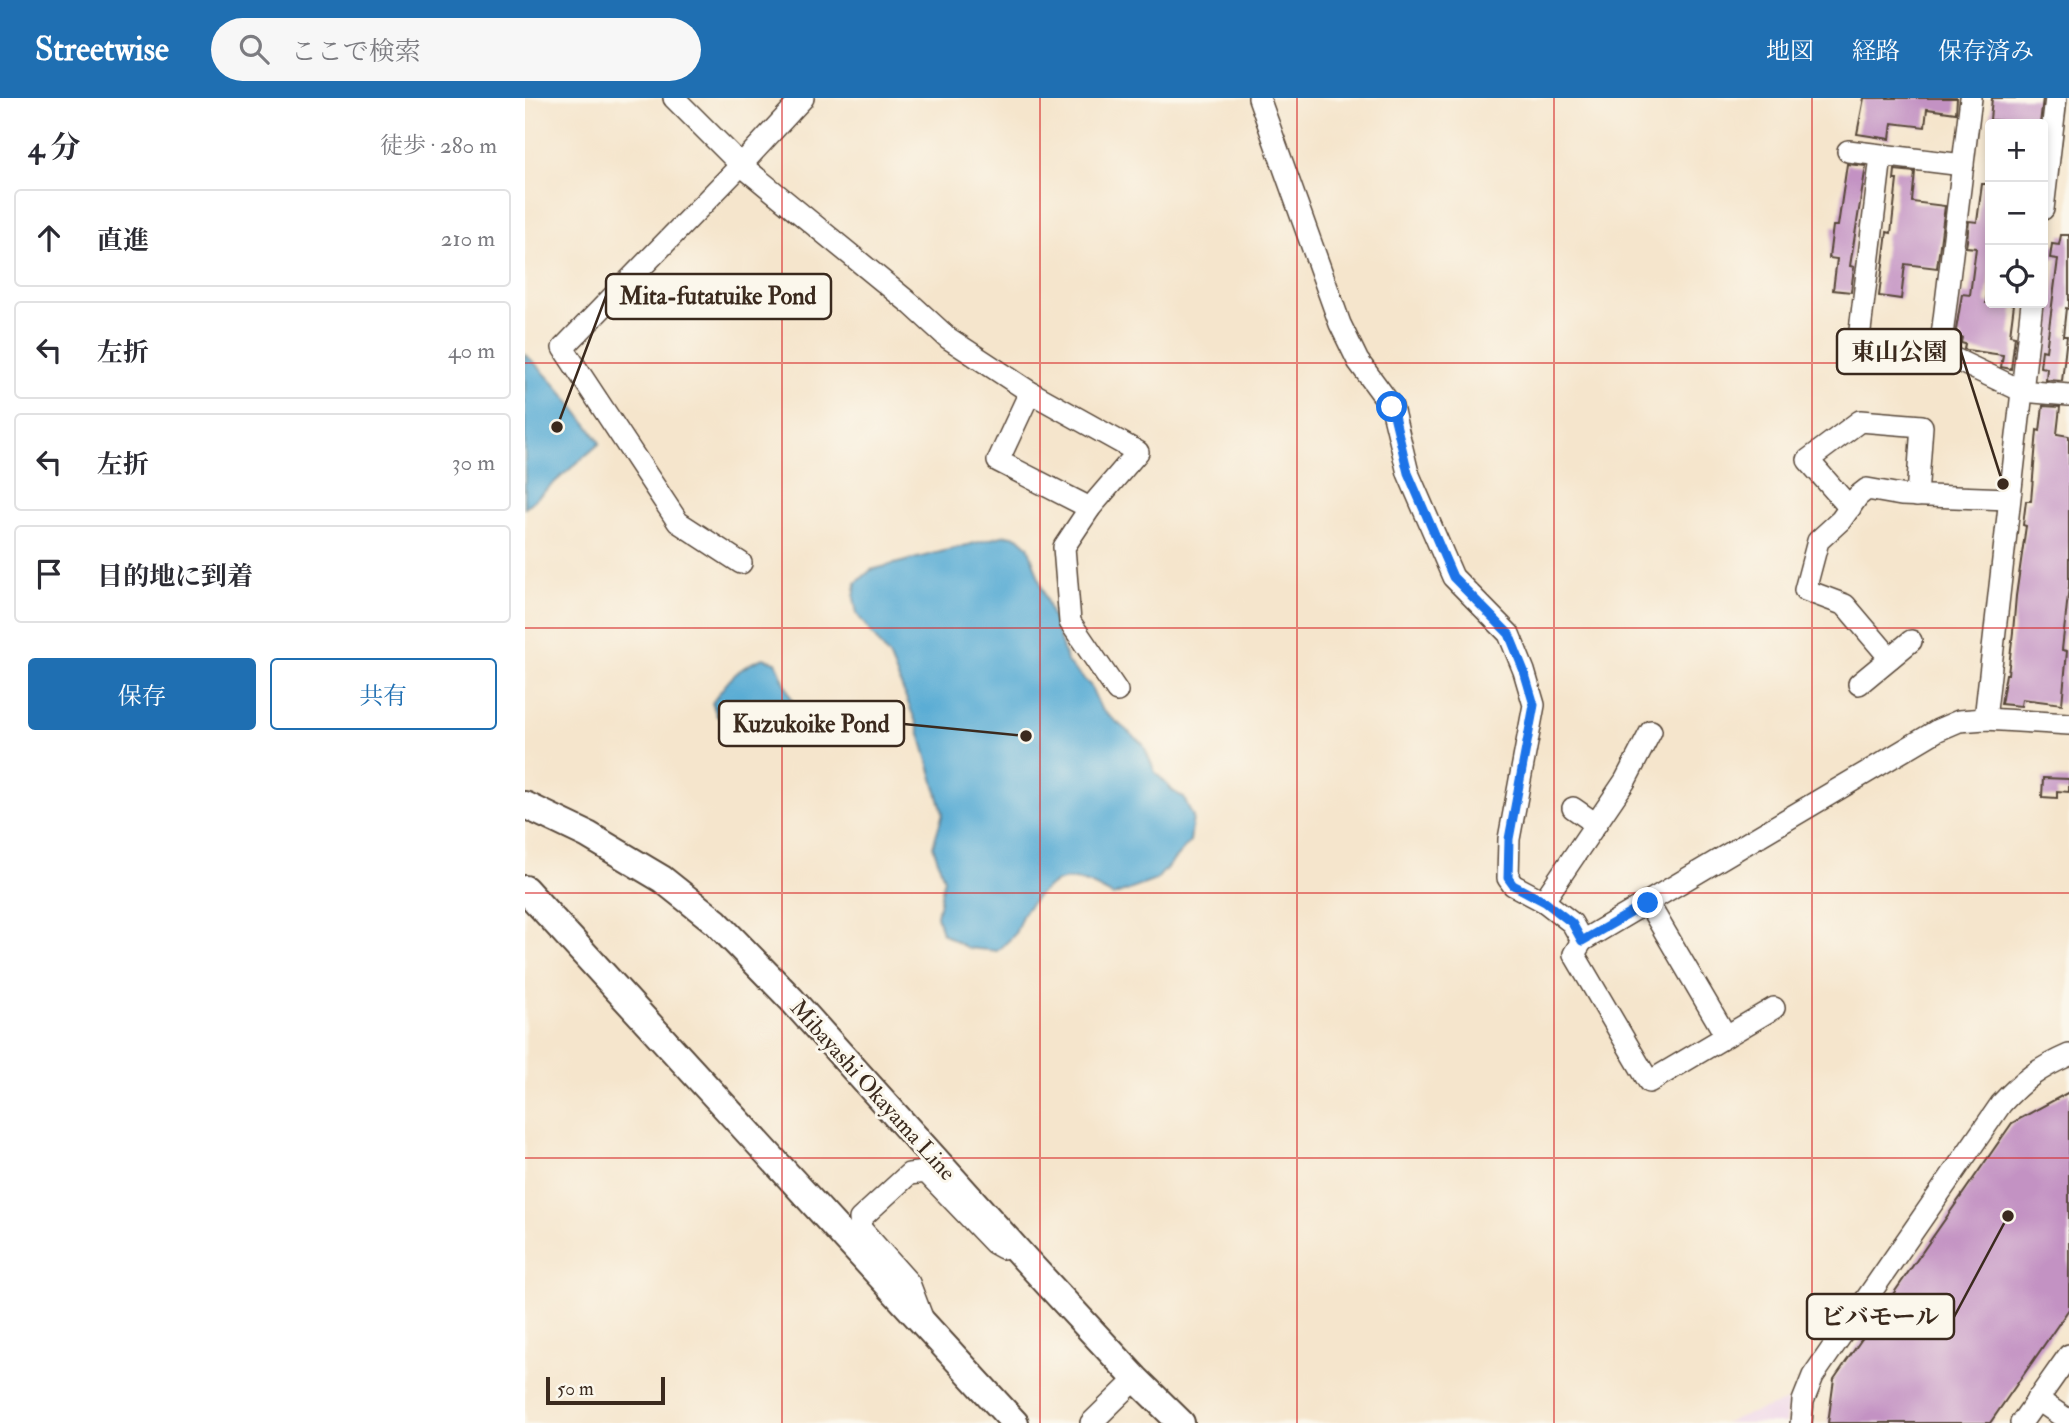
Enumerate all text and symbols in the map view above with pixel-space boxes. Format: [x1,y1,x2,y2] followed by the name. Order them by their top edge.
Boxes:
[211,18,701,81] search box
[35,29,169,70] text: Streetwise
[235,30,273,68] icon: search
[291,36,421,68] text: ここで検索
[1766,36,1814,67] text: 地図
[1852,36,1900,67] text: 経路
[1938,36,2034,67] text: 保存済み
[1985,119,2048,308] map controls
[1985,119,2048,182] button: +
[28,129,81,166] text: 4 分
[380,131,497,160] text: 徒歩 · 280 m
[1985,182,2048,245] button: −
[30,219,68,257] icon: ahead
[441,224,495,253] text: 210 m
[97,225,149,257] text: 直進
[1985,245,2048,308] button: locate
[606,274,831,319] callout: Mita-futatuike Pond
[619,281,817,312] text: Mita-futatuike Pond
[1837,329,1961,374] callout: 東山公園
[30,331,68,369] icon: left
[448,336,495,365] text: 40 m
[97,337,149,369] text: 左折
[1851,337,1947,368] text: 東山公園
[1376,391,1407,422] route start
[30,443,68,481] icon: left
[452,448,495,477] text: 30 m
[97,449,149,481] text: 左折
[30,555,68,593] icon: arrive
[97,561,253,593] text: 目的地に到着
[28,658,256,730] button: 保存
[270,658,497,730] button: 共有
[719,701,904,746] callout: Kuzukoike Pond
[733,709,890,740] text: Kuzukoike Pond
[1632,887,1663,918] route end
[784,993,962,1187] street label: Mibayashi Okayama Line
[1807,1294,1954,1339] callout: ビバモール
[1821,1302,1939,1333] text: ビバモール
[546,1374,665,1406] scale bar
[557,1377,594,1401] text: 50 m

